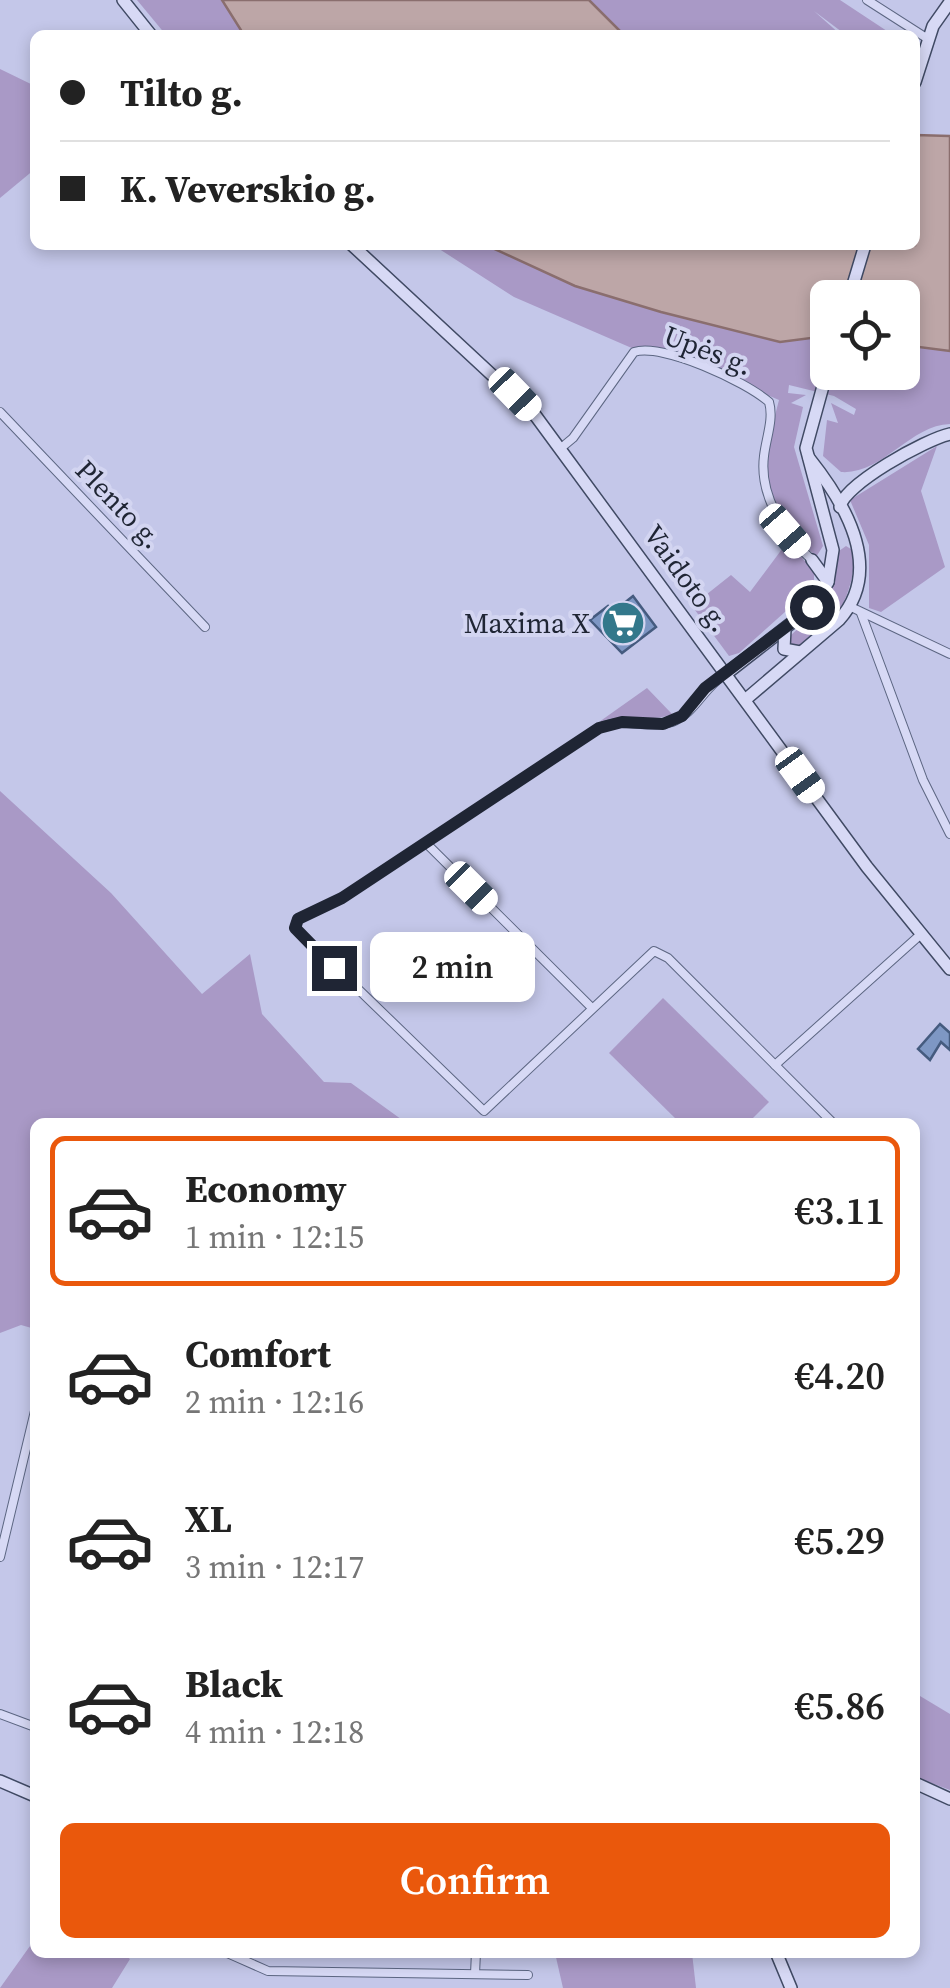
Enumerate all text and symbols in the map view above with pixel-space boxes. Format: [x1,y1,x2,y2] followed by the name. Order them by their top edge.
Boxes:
[120,67,243,119] text: Tilto g.
[120,163,376,215] text: K. Veverskio g.
[810,280,920,390] map controls
[810,280,920,390] button: locate
[659,316,757,384] street label: Upės g.
[483,362,547,426] car
[67,451,171,557] street label: Plento g.
[754,499,816,563] car
[635,517,739,639] street label: Vaidoto g.
[790,585,835,630] route start
[600,600,646,646] supermarket icon: Maxima X
[464,604,590,642] place label: Maxima X
[770,742,830,808] car
[439,856,503,920] car
[369,933,534,1003] callout: 2 min
[411,945,494,989] text: 2 min
[312,946,357,991] route end
[185,1163,347,1215] text: Economy
[65,1166,155,1256] icon: car
[795,1185,885,1237] text: €3.11
[185,1215,364,1259] text: 1 min · 12:15
[185,1328,331,1380] text: Comfort
[65,1331,155,1421] icon: car
[795,1350,885,1402] text: €4.20
[185,1380,364,1424] text: 2 min · 12:16
[185,1493,232,1545] text: XL
[65,1496,155,1586] icon: car
[795,1515,885,1567] text: €5.29
[185,1545,364,1589] text: 3 min · 12:17
[185,1658,283,1710] text: Black
[65,1661,155,1751] icon: car
[795,1680,885,1732] text: €5.86
[185,1710,364,1754] text: 4 min · 12:18
[60,1823,890,1938] button: Confirm

